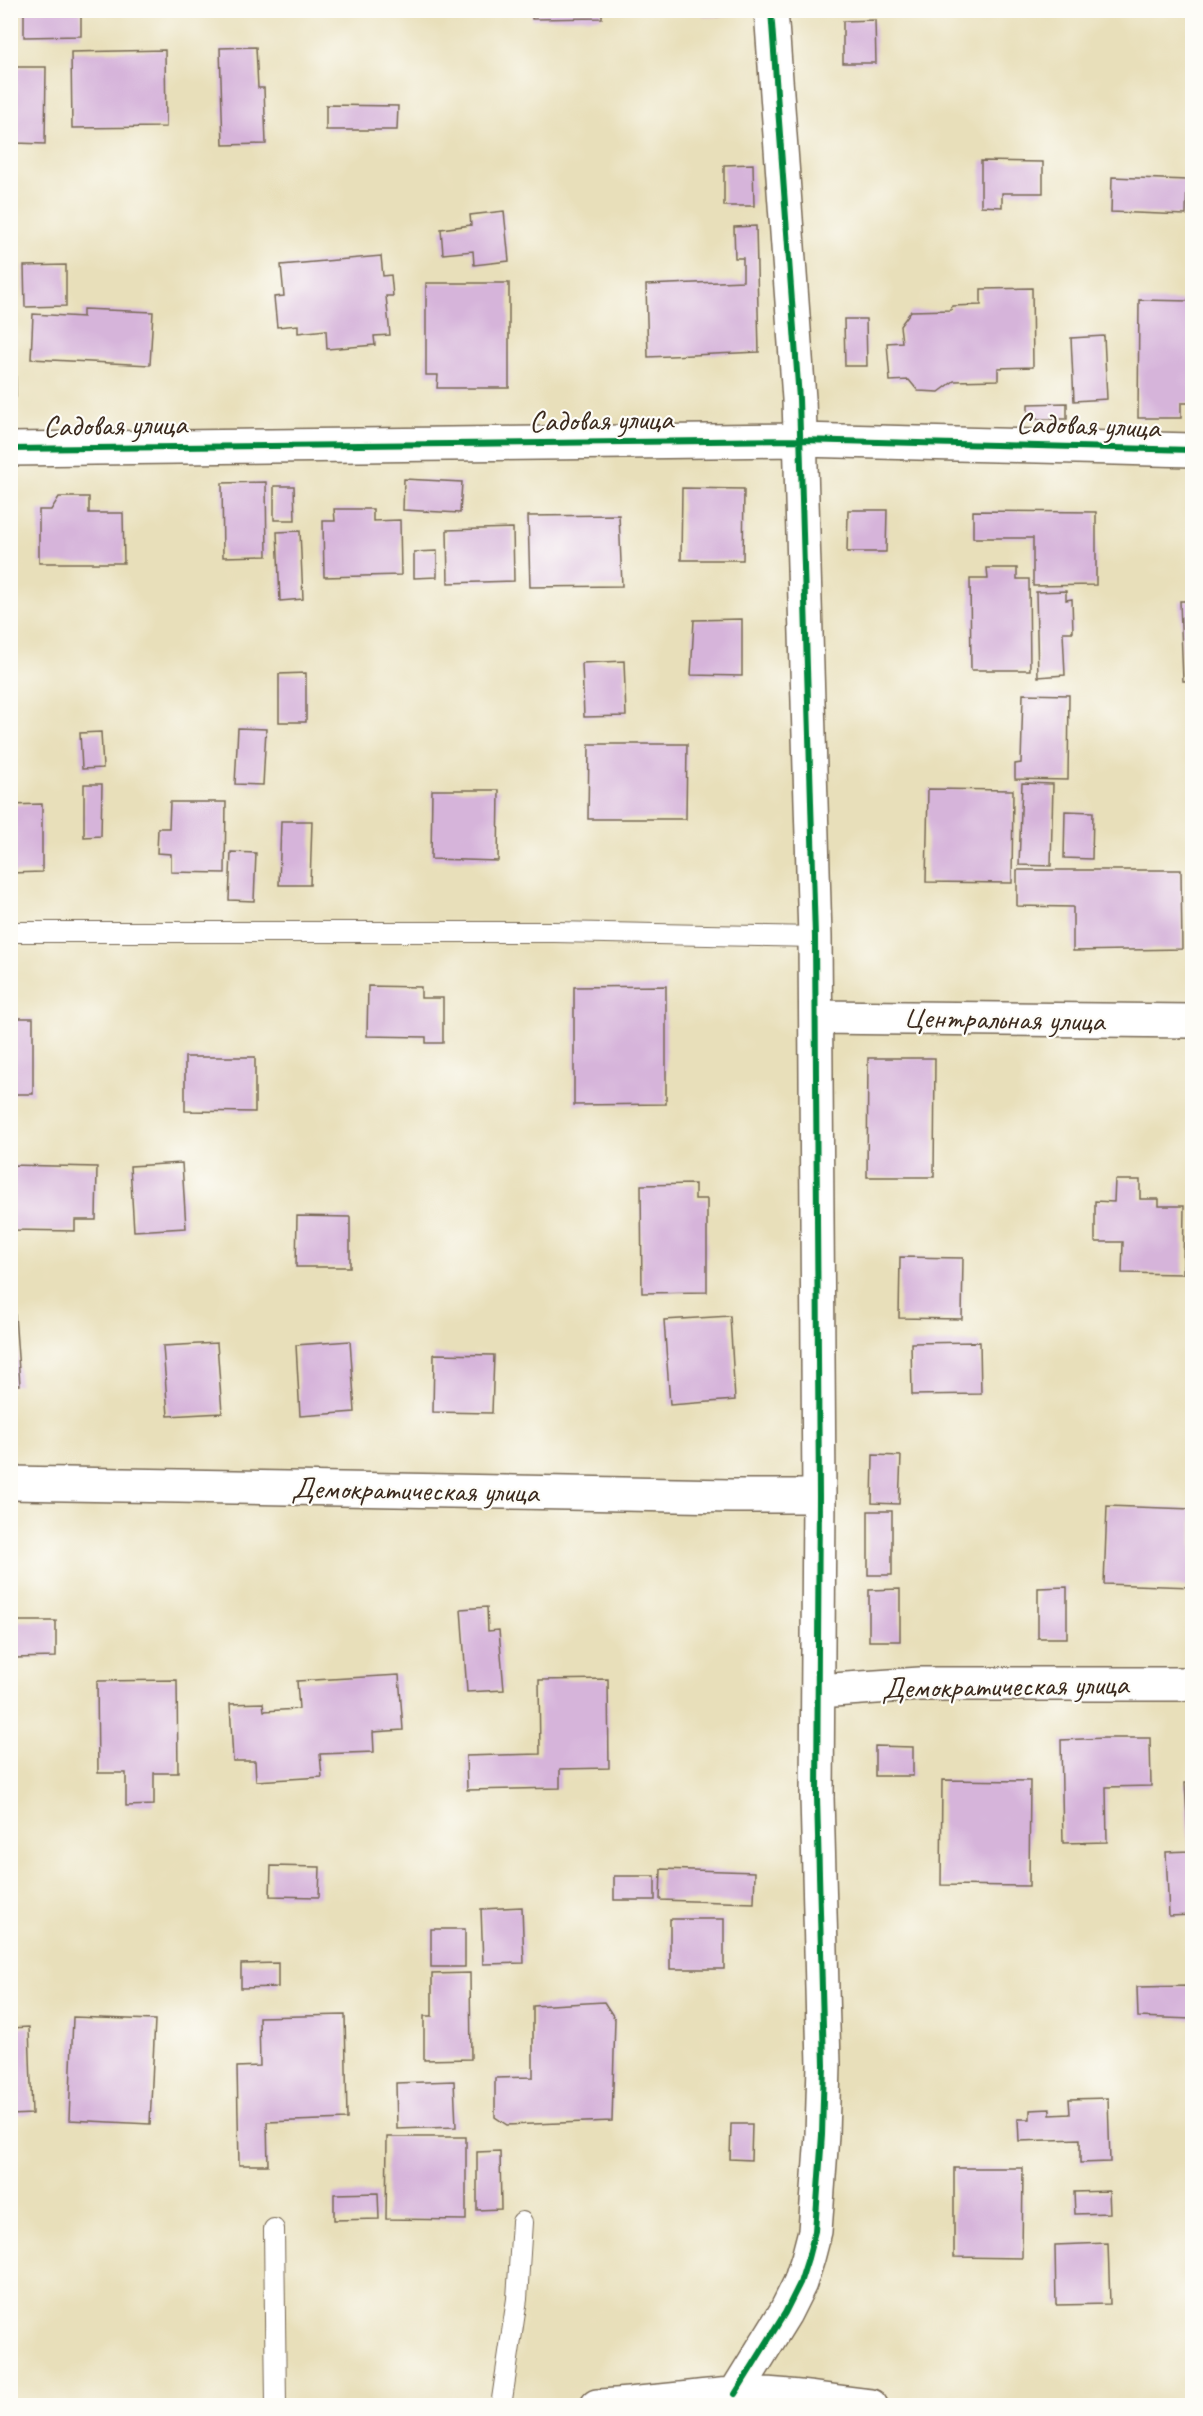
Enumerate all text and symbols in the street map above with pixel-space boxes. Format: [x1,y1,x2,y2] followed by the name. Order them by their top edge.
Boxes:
[529,400,675,440] street label: Садовая улица
[1015,403,1162,447] street label: Садовая улица
[43,405,189,445] street label: Садовая улица
[903,998,1107,1040] street label: Центральная улица
[291,1469,541,1511] street label: Демократическая улица
[881,1665,1131,1707] street label: Демократическая улица

